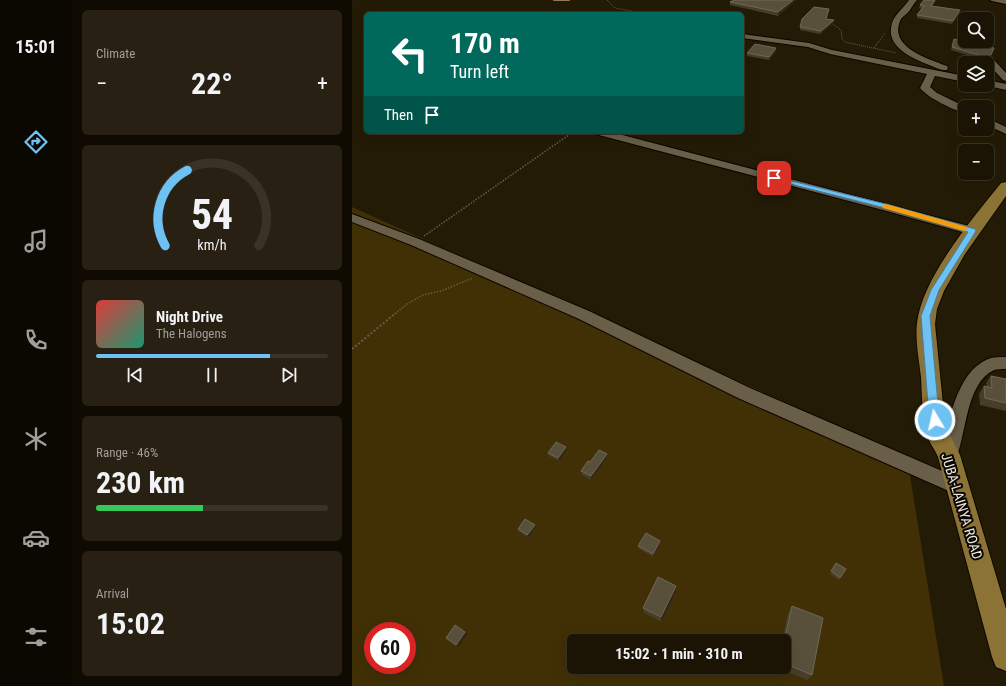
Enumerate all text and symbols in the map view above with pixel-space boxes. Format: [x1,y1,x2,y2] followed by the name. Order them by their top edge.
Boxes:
[958,12,994,180] map controls
[958,12,994,48] button: search
[450,27,520,60] text: 170 m
[384,28,436,80] icon: left
[15,36,57,57] text: 15:01
[96,46,135,61] text: Climate
[958,56,994,92] button: layers
[450,61,509,82] text: Turn left
[191,66,233,101] text: 22°
[96,71,107,96] text: −
[317,71,328,96] text: +
[958,100,994,136] button: +
[421,104,443,126] icon: arrive
[384,106,413,124] text: Then
[22,128,50,156] icon: directions
[958,144,994,180] button: −
[757,161,791,195] pin
[763,167,785,189] icon: arrive
[191,190,233,239] text: 54
[22,227,50,255] icon: music
[197,236,227,252] text: km/h
[156,308,223,326] text: Night Drive
[22,326,50,354] icon: phone
[156,326,227,341] text: The Halogens
[124,364,146,386] icon: previous
[201,364,223,386] icon: pause
[278,364,300,386] icon: next
[914,399,956,441] position arrow
[22,425,50,453] icon: climate
[96,445,158,460] text: Range · 46%
[938,451,986,561] street label: JUBA-LAINYA ROAD
[96,465,185,500] text: 230 km
[22,524,50,552] icon: car
[96,586,129,601] text: Arrival
[96,606,165,641] text: 15:02
[364,622,416,674] speed limit sign: 60
[22,623,50,651] icon: filters
[615,645,743,663] text: 15:02 · 1 min · 310 m

